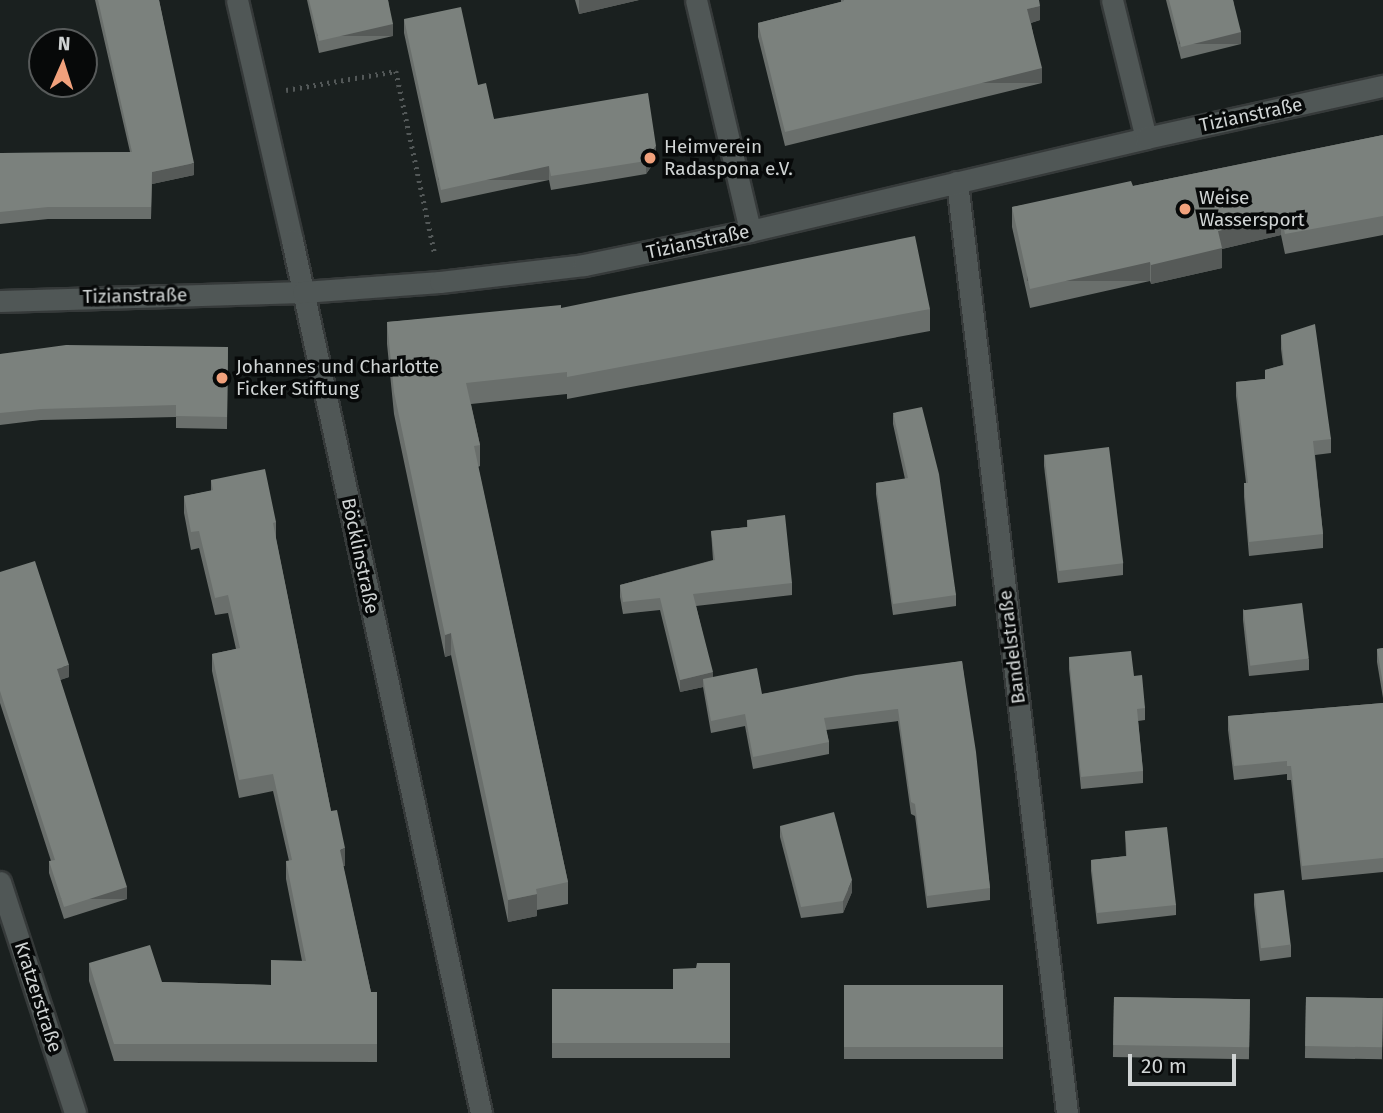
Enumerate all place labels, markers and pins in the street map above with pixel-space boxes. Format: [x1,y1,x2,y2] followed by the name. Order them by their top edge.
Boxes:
[664,136,793,180] place label: Heimverein Radaspona e.V.
[642,150,658,166] marker: Heimverein Radaspona e.V.
[1199,187,1305,231] place label: Weise Wassersport
[1177,201,1193,217] marker: Weise Wassersport
[236,356,439,400] place label: Johannes und Charlotte Ficker Stiftung
[214,370,230,386] marker: Johannes und Charlotte Ficker Stiftung

